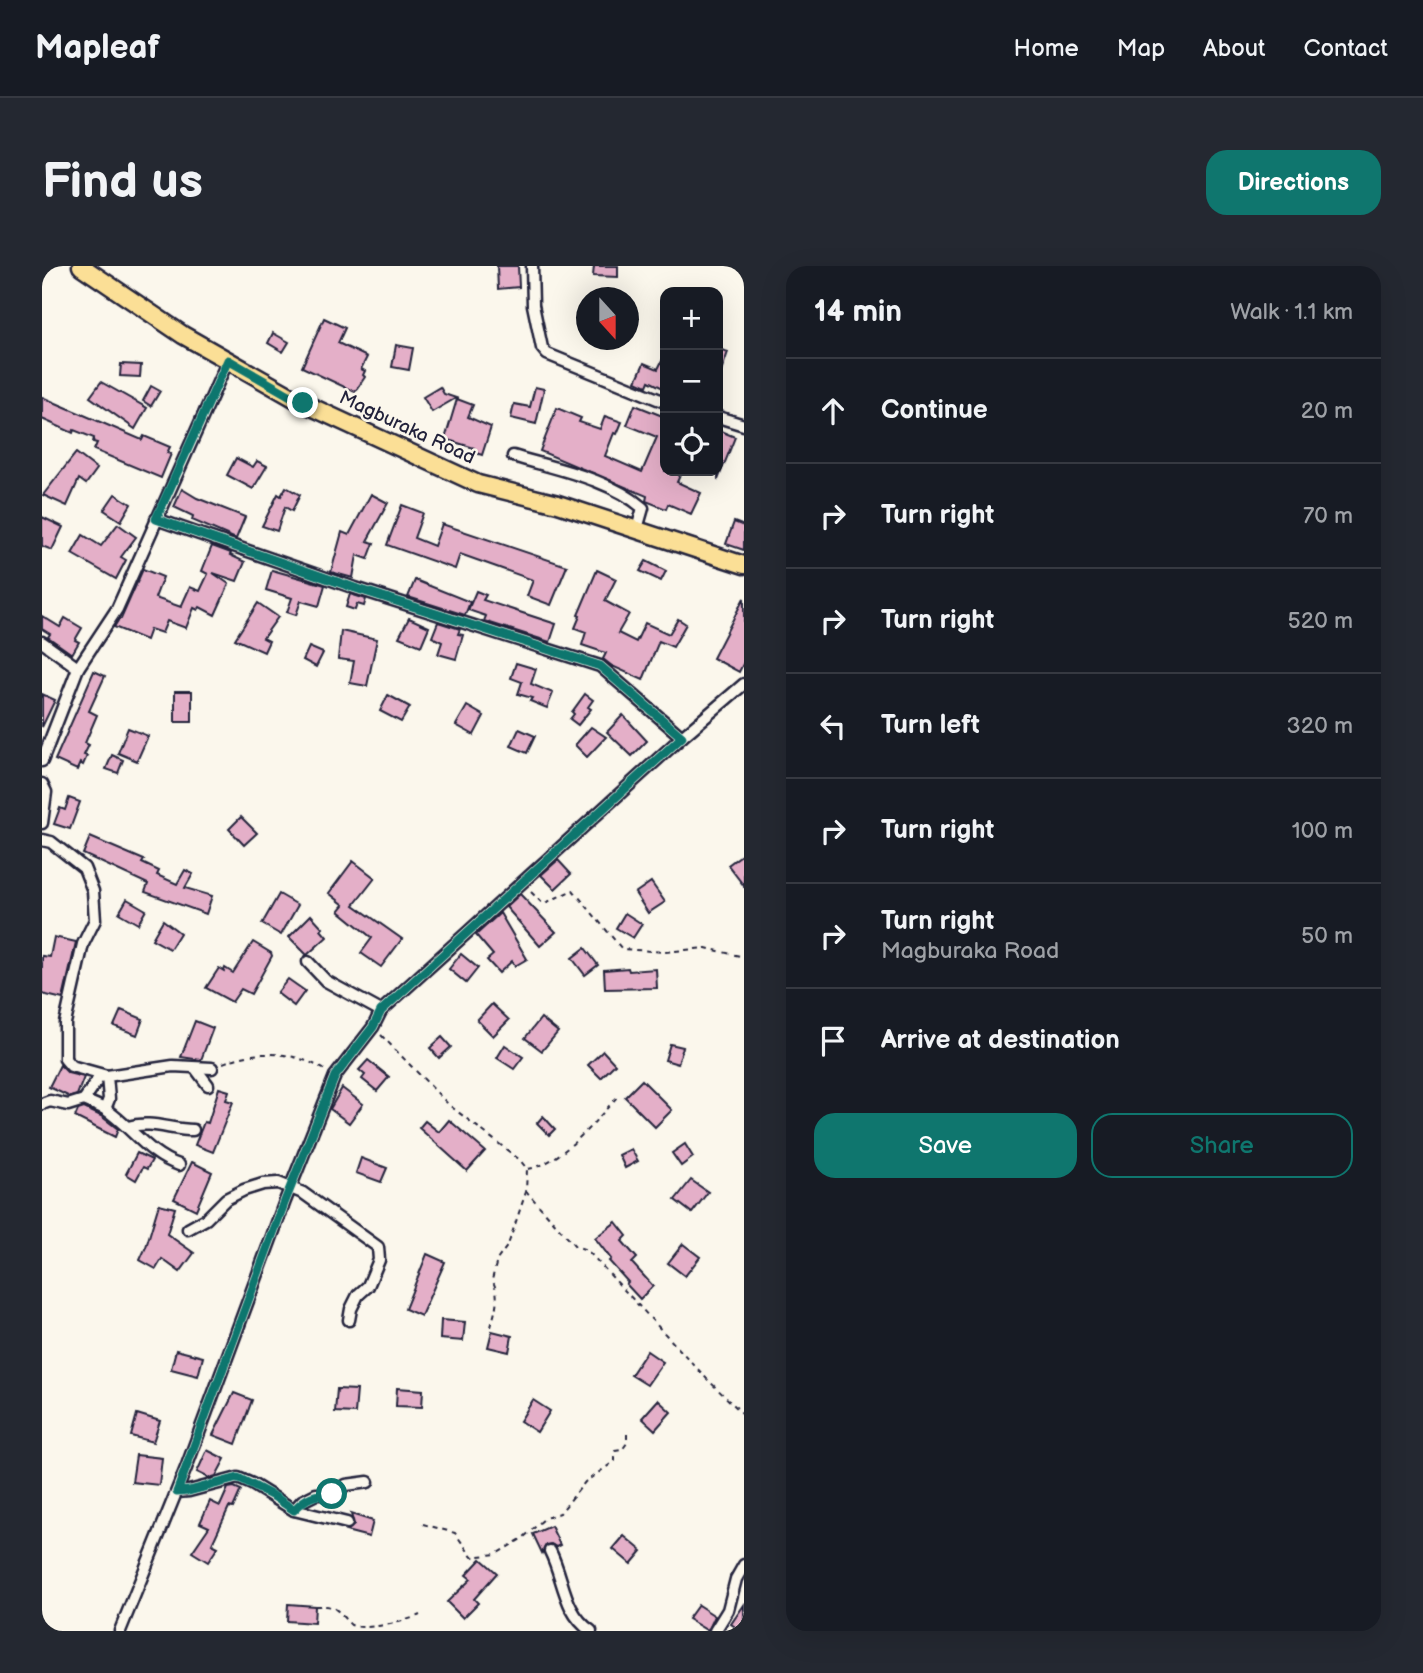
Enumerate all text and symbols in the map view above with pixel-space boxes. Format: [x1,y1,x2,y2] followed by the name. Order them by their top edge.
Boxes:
[35,28,160,68] text: Mapleaf
[1014,34,1079,63] text: Home
[1117,34,1165,63] text: Map
[1203,34,1265,63] text: About
[1303,34,1388,63] text: Contact
[1206,150,1381,215] button: Directions
[42,153,203,212] text: Find us
[576,287,639,350] north arrow
[660,287,723,476] map controls
[660,287,723,350] button: +
[814,294,902,330] text: 14 min
[1230,298,1353,326] text: Walk · 1.1 km
[660,350,723,413] button: −
[335,386,479,470] street label: Magburaka Road
[287,387,318,418] route end
[814,392,852,430] icon: ahead
[881,395,988,426] text: Continue
[1301,397,1353,425] text: 20 m
[660,413,723,476] button: locate
[814,497,852,535] icon: right
[881,500,994,531] text: Turn right
[1303,502,1353,530] text: 70 m
[814,602,852,640] icon: right
[881,605,994,636] text: Turn right
[1287,607,1353,635] text: 520 m
[814,707,852,745] icon: left
[881,710,980,741] text: Turn left
[1287,712,1353,740] text: 320 m
[814,812,852,850] icon: right
[881,815,994,846] text: Turn right
[1292,817,1353,845] text: 100 m
[881,906,994,937] text: Turn right
[814,917,852,955] icon: right
[1301,922,1353,950] text: 50 m
[881,937,1059,965] text: Magburaka Road
[814,1022,852,1060] icon: arrive
[881,1025,1120,1056] text: Arrive at destination
[814,1113,1077,1178] button: Save
[1091,1113,1353,1178] button: Share
[316,1478,347,1509] route start

